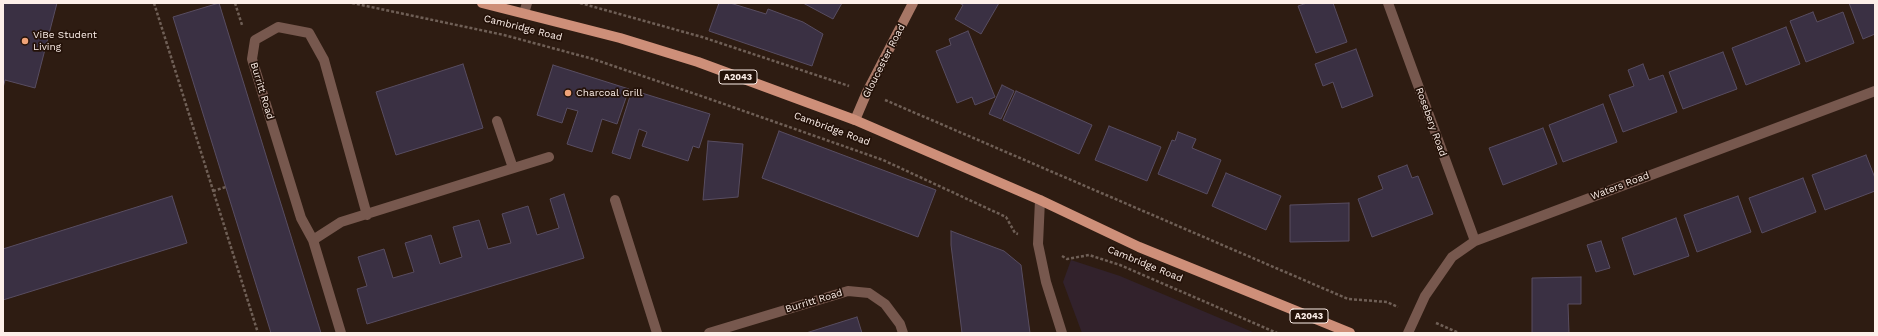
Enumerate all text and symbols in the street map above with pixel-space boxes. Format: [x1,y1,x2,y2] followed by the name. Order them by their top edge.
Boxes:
[483,12,563,44] street label: Cambridge Road
[860,22,908,100] street label: Gloucester Road
[33,29,97,52] place label: ViBe Student Living
[20,36,30,46] marker: ViBe Student Living
[248,61,276,121] street label: Burritt Road
[719,70,757,84] road number: A2043
[1413,86,1449,158] street label: Rosebery Road
[576,87,642,99] place label: Charcoal Grill
[563,88,573,98] marker: Charcoal Grill
[792,110,872,148] street label: Cambridge Road
[1589,169,1651,203] street label: Waters Road
[1106,243,1184,285] street label: Cambridge Road
[784,287,844,315] street label: Burritt Road
[1290,309,1328,323] road number: A2043

